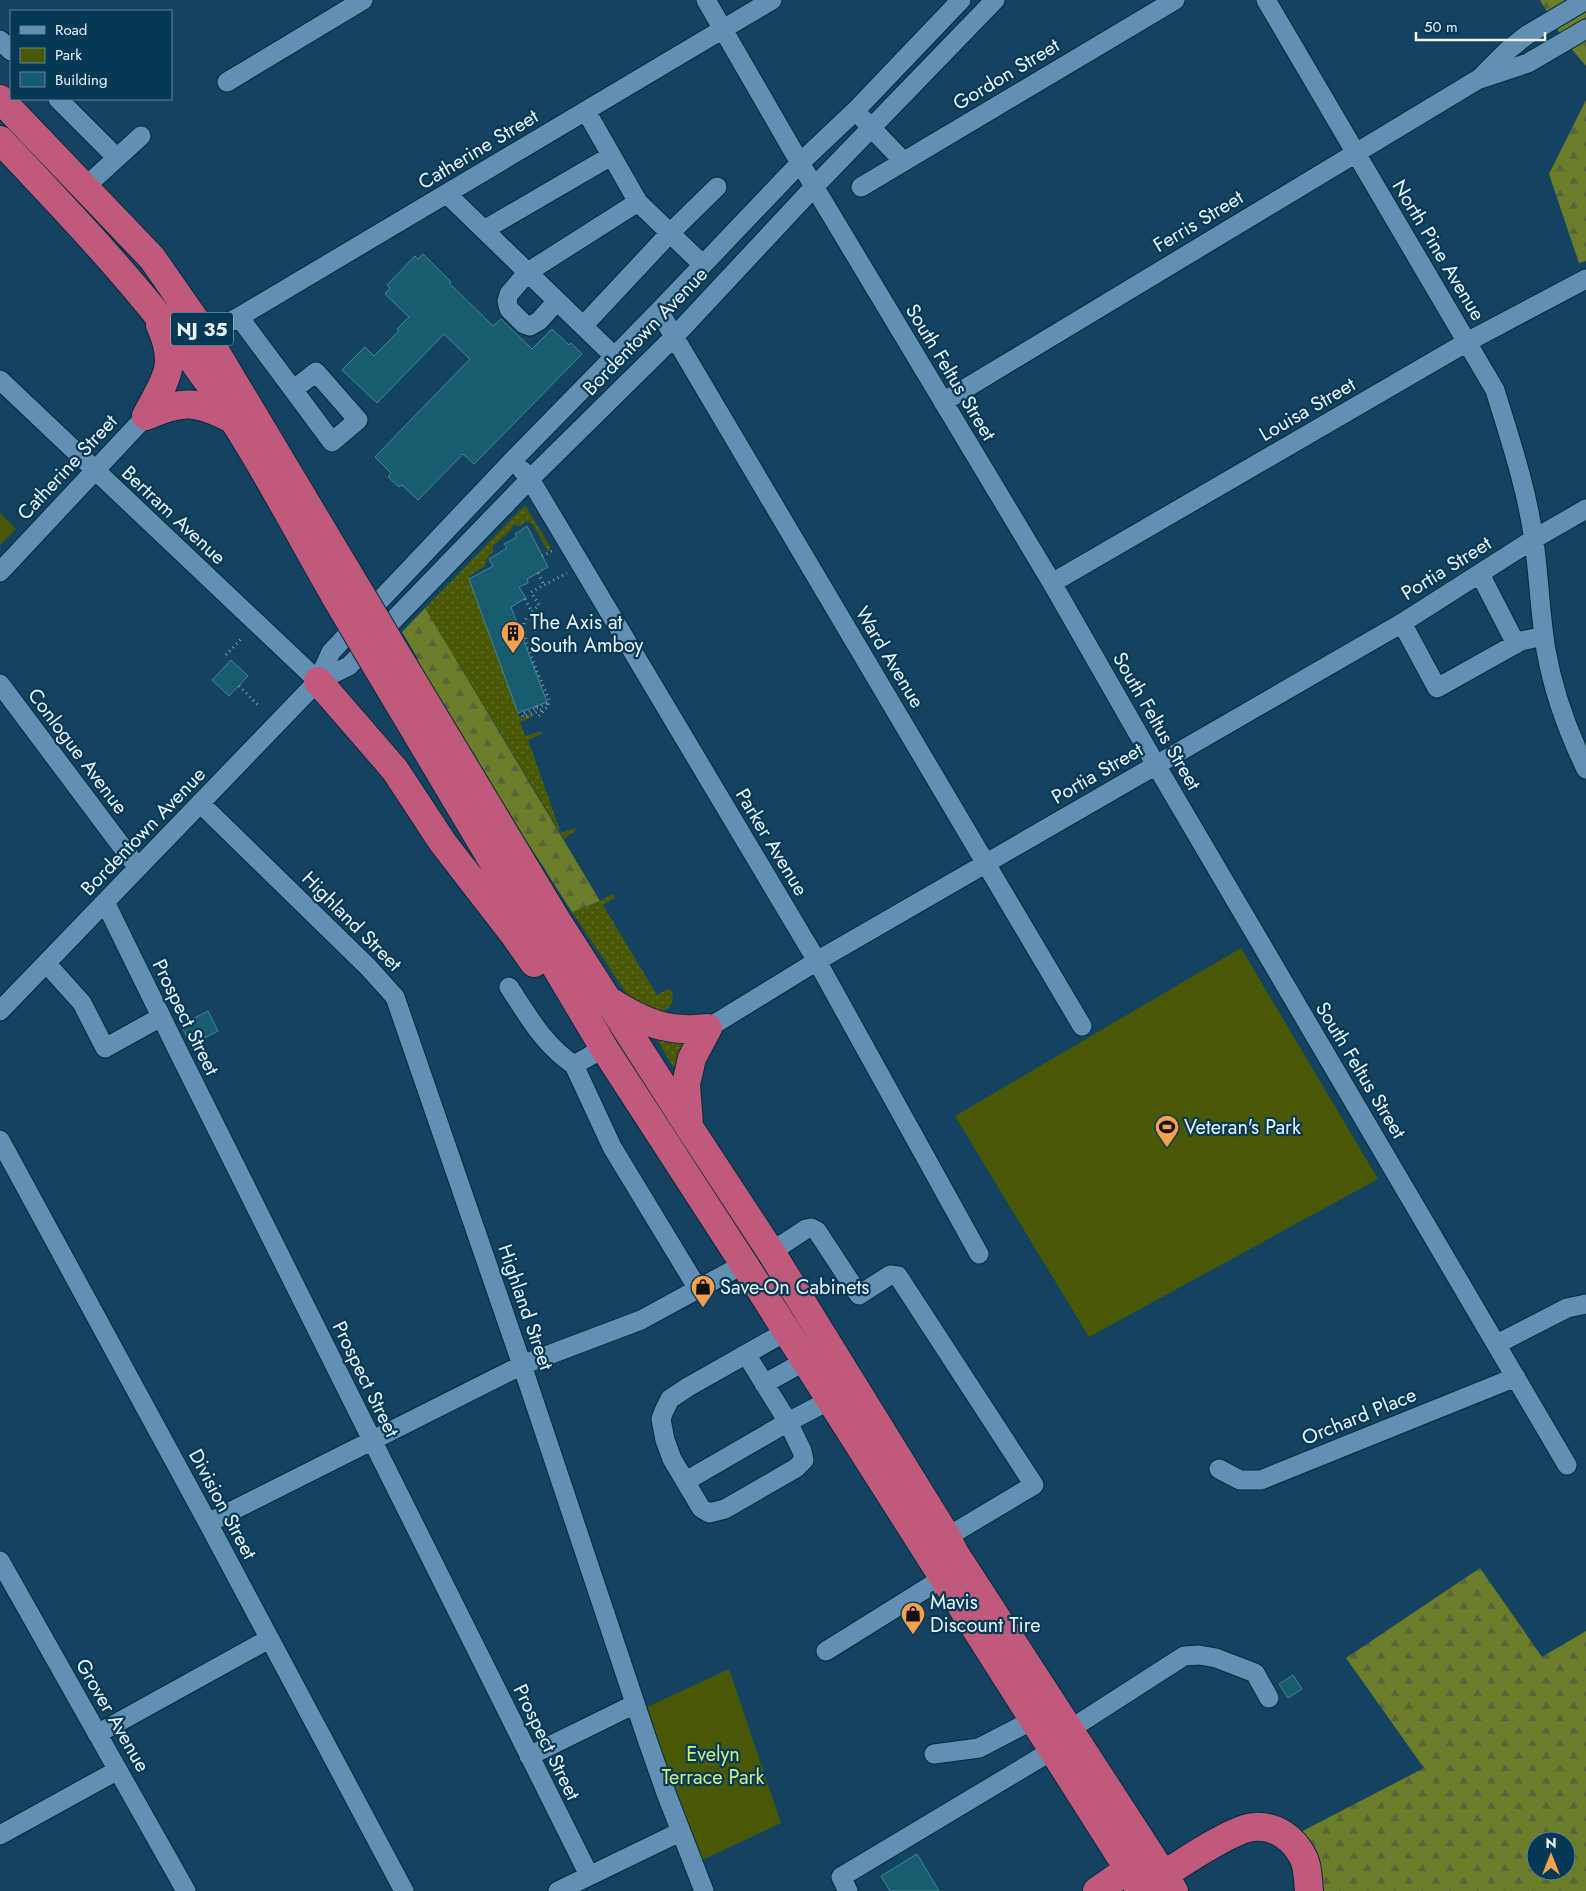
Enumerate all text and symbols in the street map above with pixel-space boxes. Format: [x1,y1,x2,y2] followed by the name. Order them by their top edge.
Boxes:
[10,10,172,100] legend
[1416,10,1545,42] scale bar
[1424,16,1458,38] text: 50 m
[55,19,87,41] text: Road
[947,31,1065,118] street label: Gordon Street
[55,44,82,66] text: Park
[55,69,107,91] text: Building
[413,102,544,197] street label: Catherine Street
[1385,174,1492,326] street label: North Pine Avenue
[1148,183,1249,260] street label: Ferris Street
[576,261,714,402] street label: Bordentown Avenue
[898,298,1003,446] street label: South Feltus Street
[171,312,233,346] road number: NJ 35
[1254,370,1361,449] street label: Louisa Street
[11,408,124,527] street label: Catherine Street
[115,459,232,571] street label: Bertram Avenue
[1396,529,1497,608] street label: Portia Street
[848,601,931,714] street label: Ward Avenue
[530,608,643,660] place label: The Axis at South Amboy
[500,620,526,654] building icon: The Axis at South Amboy
[1105,647,1208,796] street label: South Feltus Street
[21,682,135,820] street label: Conlogue Avenue
[1046,735,1149,811] street label: Portia Street
[74,761,212,902] street label: Bordentown Avenue
[728,783,815,902] street label: Parker Avenue
[295,865,408,978] street label: Highland Street
[145,954,226,1080] street label: Prospect Street
[1308,996,1413,1144] street label: South Feltus Street
[1184,1113,1301,1142] place label: Veteran's Park
[1154,1114,1180,1148] sports icon: Veteran's Park
[490,1240,561,1374] street label: Highland Street
[720,1273,869,1302] place label: Save-On Cabinets
[690,1274,716,1308] shop icon: Save-On Cabinets
[325,1316,406,1442] street label: Prospect Street
[1298,1380,1421,1453] street label: Orchard Place
[181,1444,264,1565] street label: Division Street
[930,1588,1041,1640] place label: Mavis Discount Tire
[900,1601,926,1635] shop icon: Mavis Discount Tire
[68,1653,157,1777] street label: Grover Avenue
[506,1679,587,1805] street label: Prospect Street
[662,1740,764,1792] park label: Evelyn Terrace Park
[1526,1831,1576,1881] north arrow
[1545,1833,1557,1853] text: N

